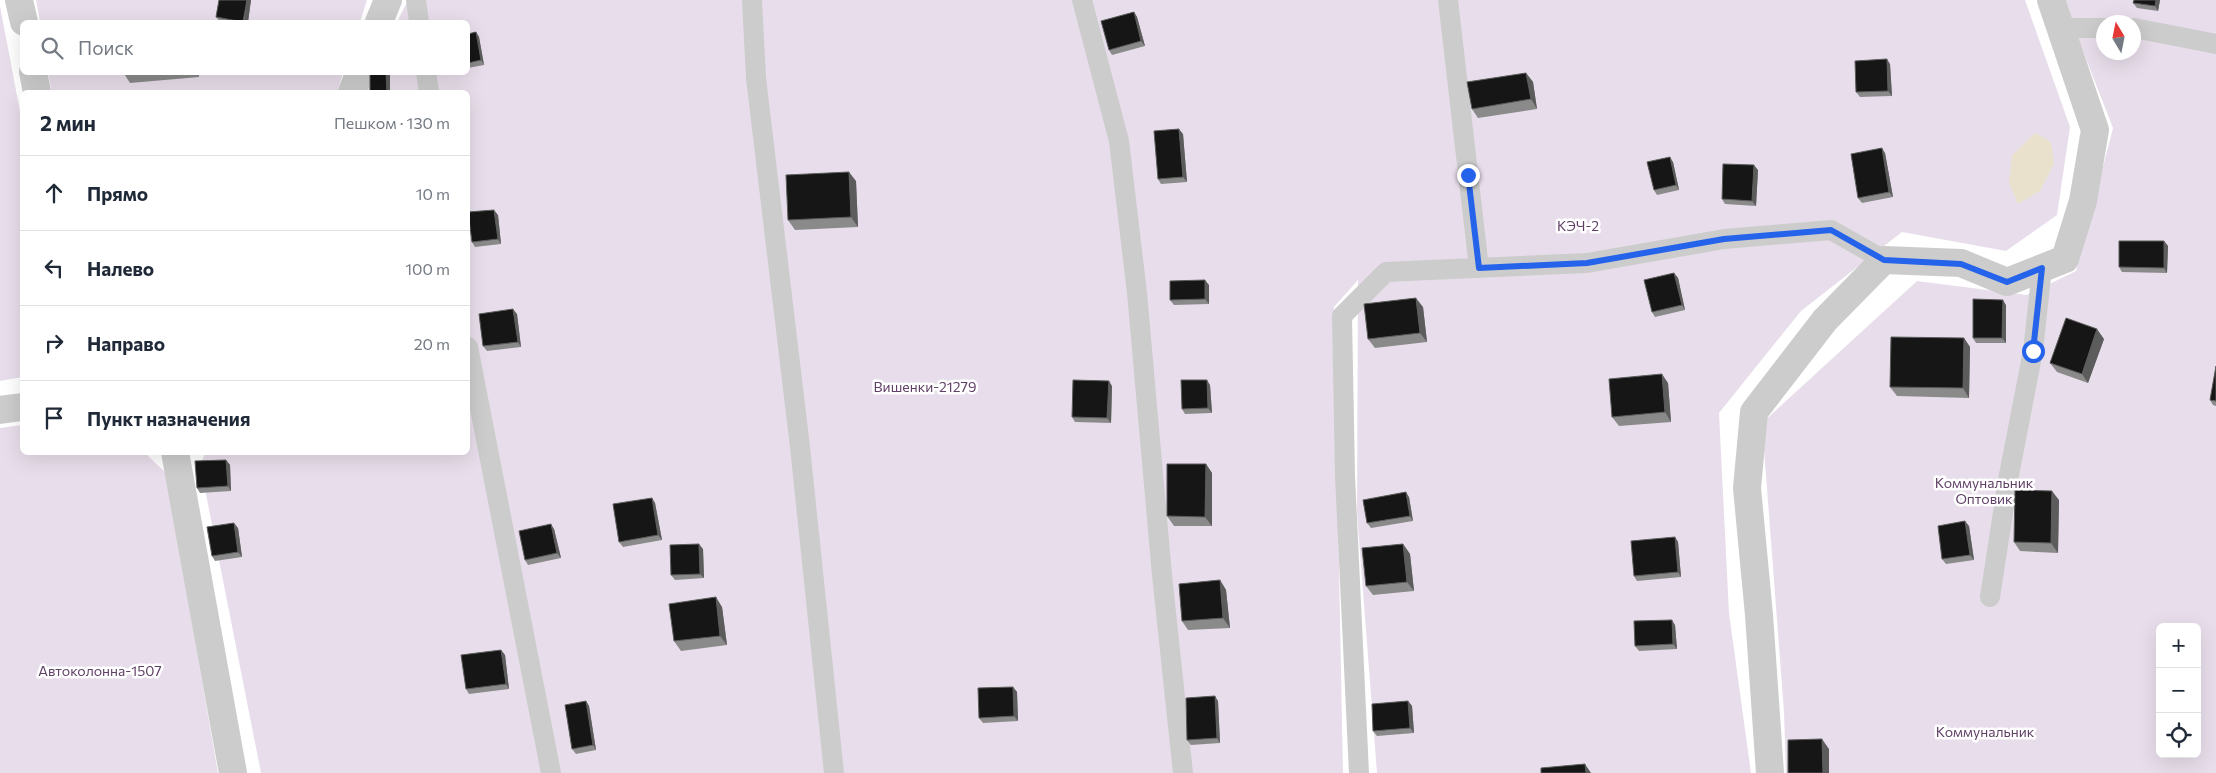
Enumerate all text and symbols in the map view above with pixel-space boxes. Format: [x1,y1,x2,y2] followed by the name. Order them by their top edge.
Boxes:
[2096,15,2141,60] north arrow
[20,20,470,75] search box
[38,34,66,62] icon: search
[78,36,134,59] text: Поиск
[40,110,96,135] text: 2 мин
[334,113,450,132] text: Пешком · 130 m
[1457,164,1480,187] route end
[40,179,68,207] icon: ahead
[87,182,148,205] text: Прямо
[416,184,450,203] text: 10 m
[1557,217,1599,234] park label: КЭЧ-2
[40,254,68,282] icon: left
[87,257,154,280] text: Налево
[405,259,450,278] text: 100 m
[40,329,68,357] icon: right
[87,332,165,355] text: Направо
[414,334,450,353] text: 20 m
[2022,340,2045,363] route start
[874,378,976,395] park label: Вишенки-21279
[40,404,68,432] icon: arrive
[87,407,250,430] text: Пункт назначения
[1935,474,2034,507] park label: Коммунальник Оптовик
[2156,623,2201,758] map controls
[2156,623,2201,668] button: +
[38,662,162,679] park label: Автоколонна-1507
[2156,668,2201,713] button: −
[2156,713,2201,758] button: locate
[1936,723,2035,740] park label: Коммунальник

